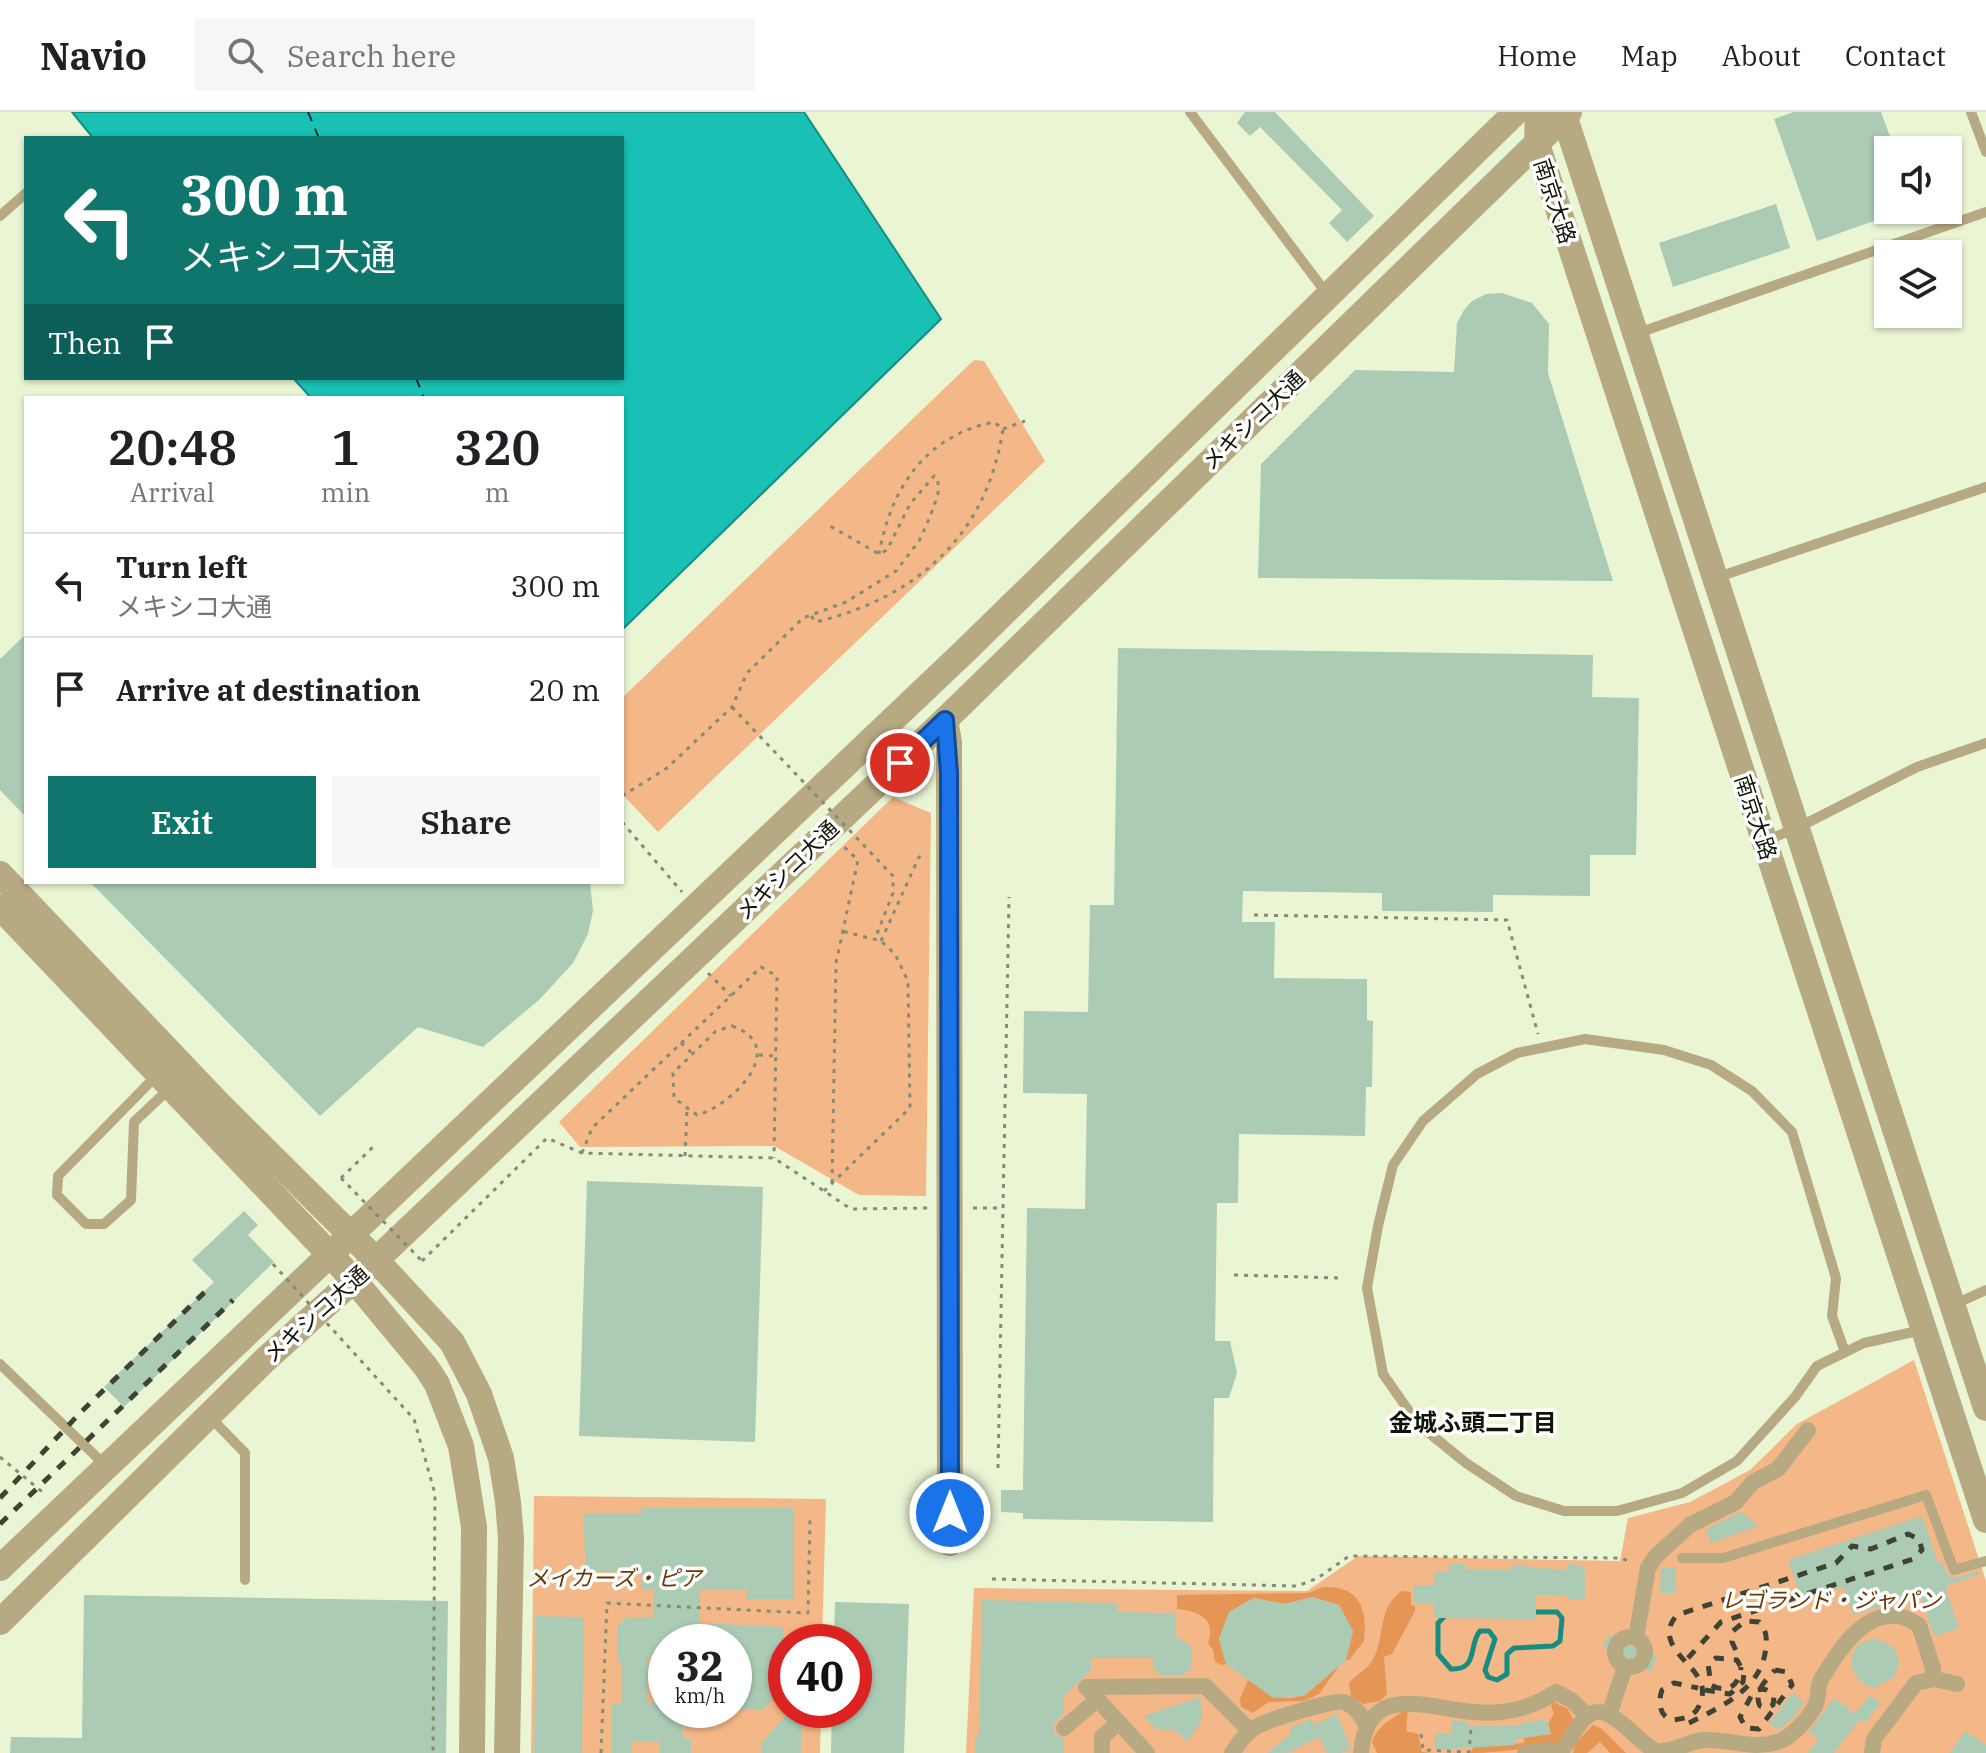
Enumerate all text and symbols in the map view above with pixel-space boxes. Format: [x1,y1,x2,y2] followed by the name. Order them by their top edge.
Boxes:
[195,19,755,91] search box
[40,31,147,80] text: Navio
[223,33,267,77] icon: search
[287,36,456,75] text: Search here
[1497,37,1577,74] text: Home
[1621,37,1678,74] text: Map
[1722,37,1801,74] text: About
[1845,37,1946,74] text: Contact
[1874,136,1962,328] map controls
[1874,136,1962,224] button: sound
[1528,155,1583,247] street label: 南京大路
[180,158,348,230] text: 300 m
[48,168,152,272] icon: left
[180,233,396,280] text: メキシコ大通
[1874,240,1962,328] button: layers
[138,320,182,364] icon: arrive
[48,323,122,362] text: Then
[1195,363,1310,476] street label: メキシコ大通
[108,416,237,478] text: 20:48
[331,416,360,478] text: 1
[454,416,540,478] text: 320
[130,475,215,509] text: Arrival
[321,475,370,509] text: min
[485,475,510,509] text: m
[116,547,248,586] text: Turn left
[48,563,92,607] icon: left
[510,566,600,605] text: 300 m
[116,589,272,623] text: メキシコ大通
[48,667,92,711] icon: arrive
[116,670,421,709] text: Arrive at destination
[528,670,600,709] text: 20 m
[866,729,934,797] pin
[878,741,922,785] icon: arrive
[1729,771,1784,863] street label: 南京大路
[48,776,316,868] button: Exit
[332,776,600,868] button: Share
[729,813,844,926] street label: メキシコ大通
[257,1259,374,1369] street label: メキシコ大通
[1389,1406,1557,1438] district label: 金城ふ頭二丁目
[908,1471,992,1555] position arrow
[527,1563,704,1592] park label: メイカーズ・ピア
[1721,1585,1943,1614] park label: レゴランド・ジャパン
[768,1624,872,1728] speed limit sign: 40
[676,1640,724,1692] text: 32
[675,1682,725,1709] text: km/h

